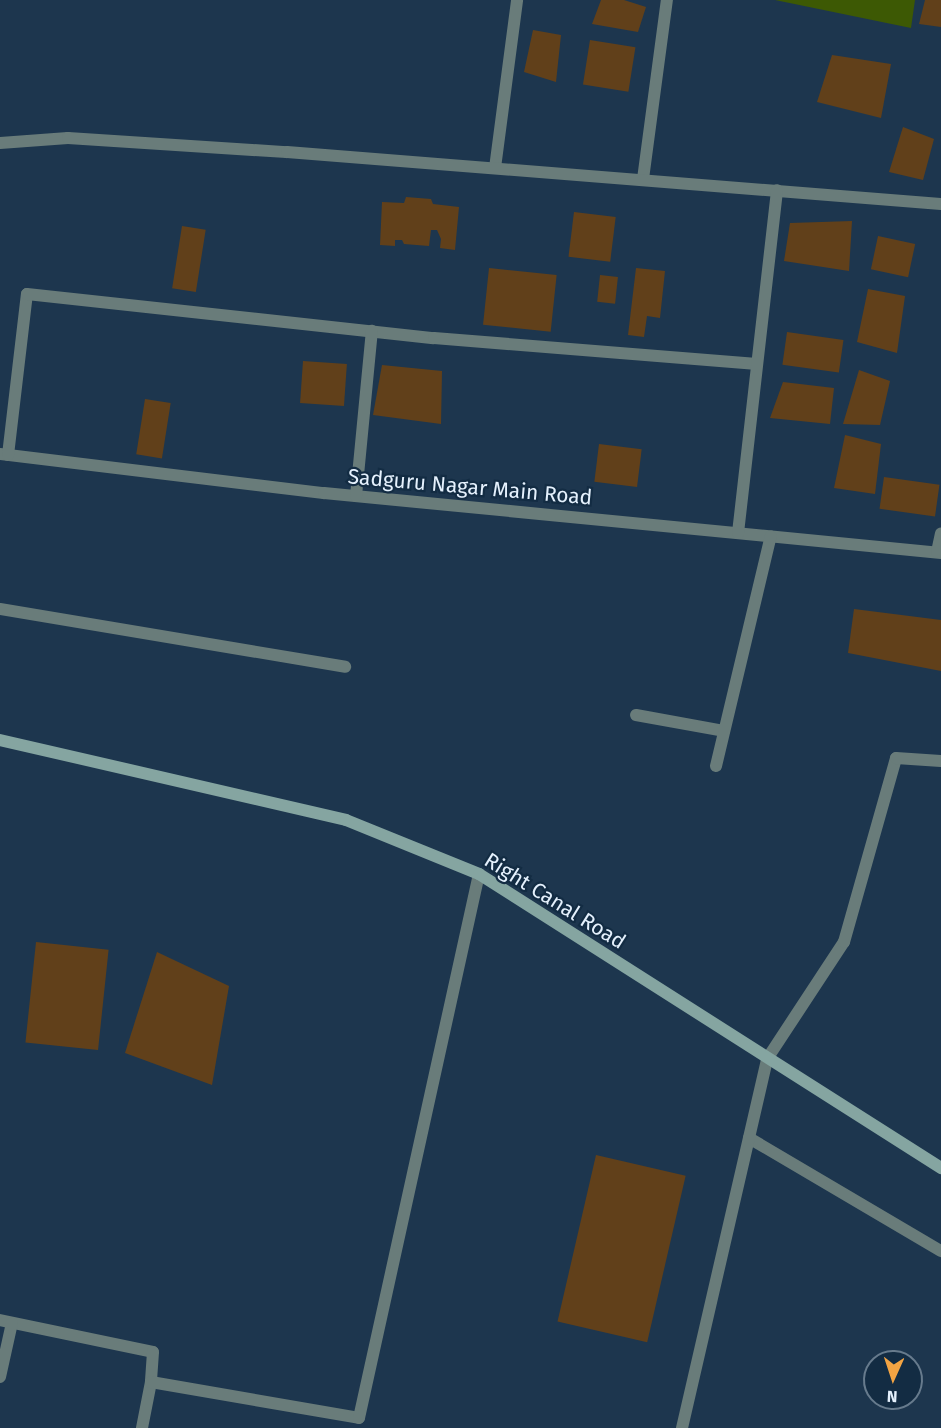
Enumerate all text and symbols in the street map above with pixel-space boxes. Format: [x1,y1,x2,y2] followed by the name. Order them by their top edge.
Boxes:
[347,464,593,510] street label: Sadguru Nagar Main Road
[480,847,630,955] street label: Right Canal Road
[863,1350,923,1410] north arrow
[886,1387,898,1406] text: N

